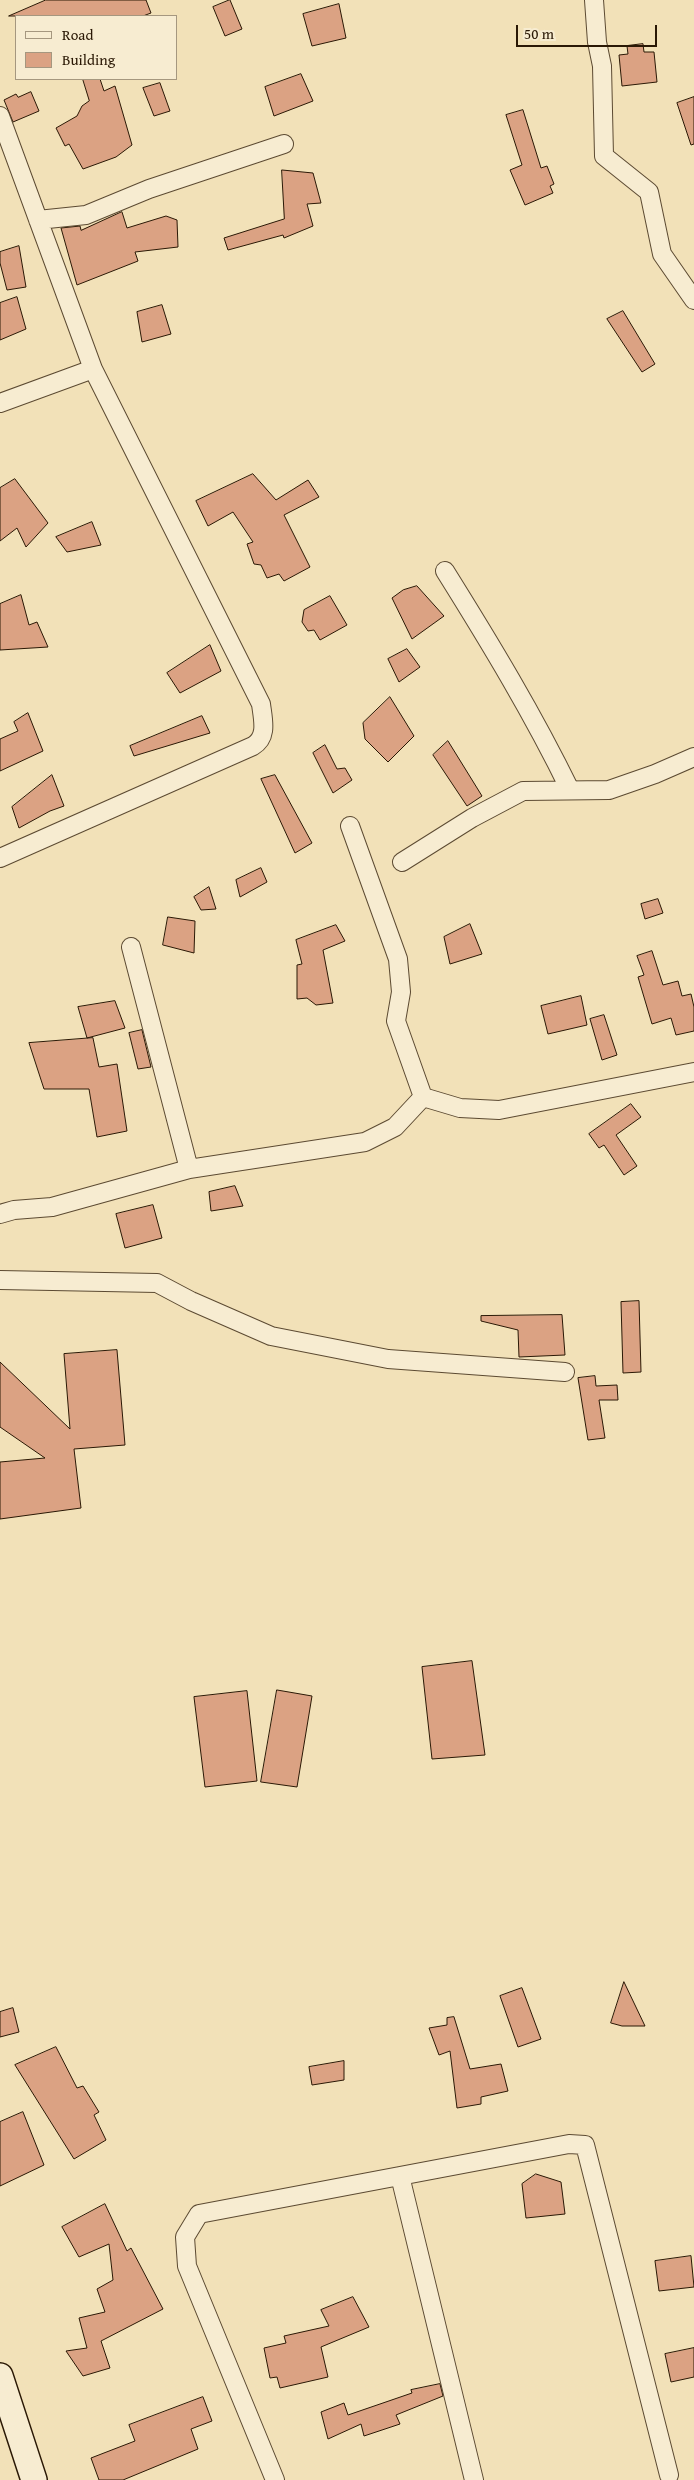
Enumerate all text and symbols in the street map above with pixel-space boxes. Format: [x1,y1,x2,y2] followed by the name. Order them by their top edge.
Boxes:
[15,15,178,80] legend
[519,15,660,47] scale bar
[524,23,554,44] text: 50 m
[62,24,93,45] text: Road
[62,49,115,70] text: Building

